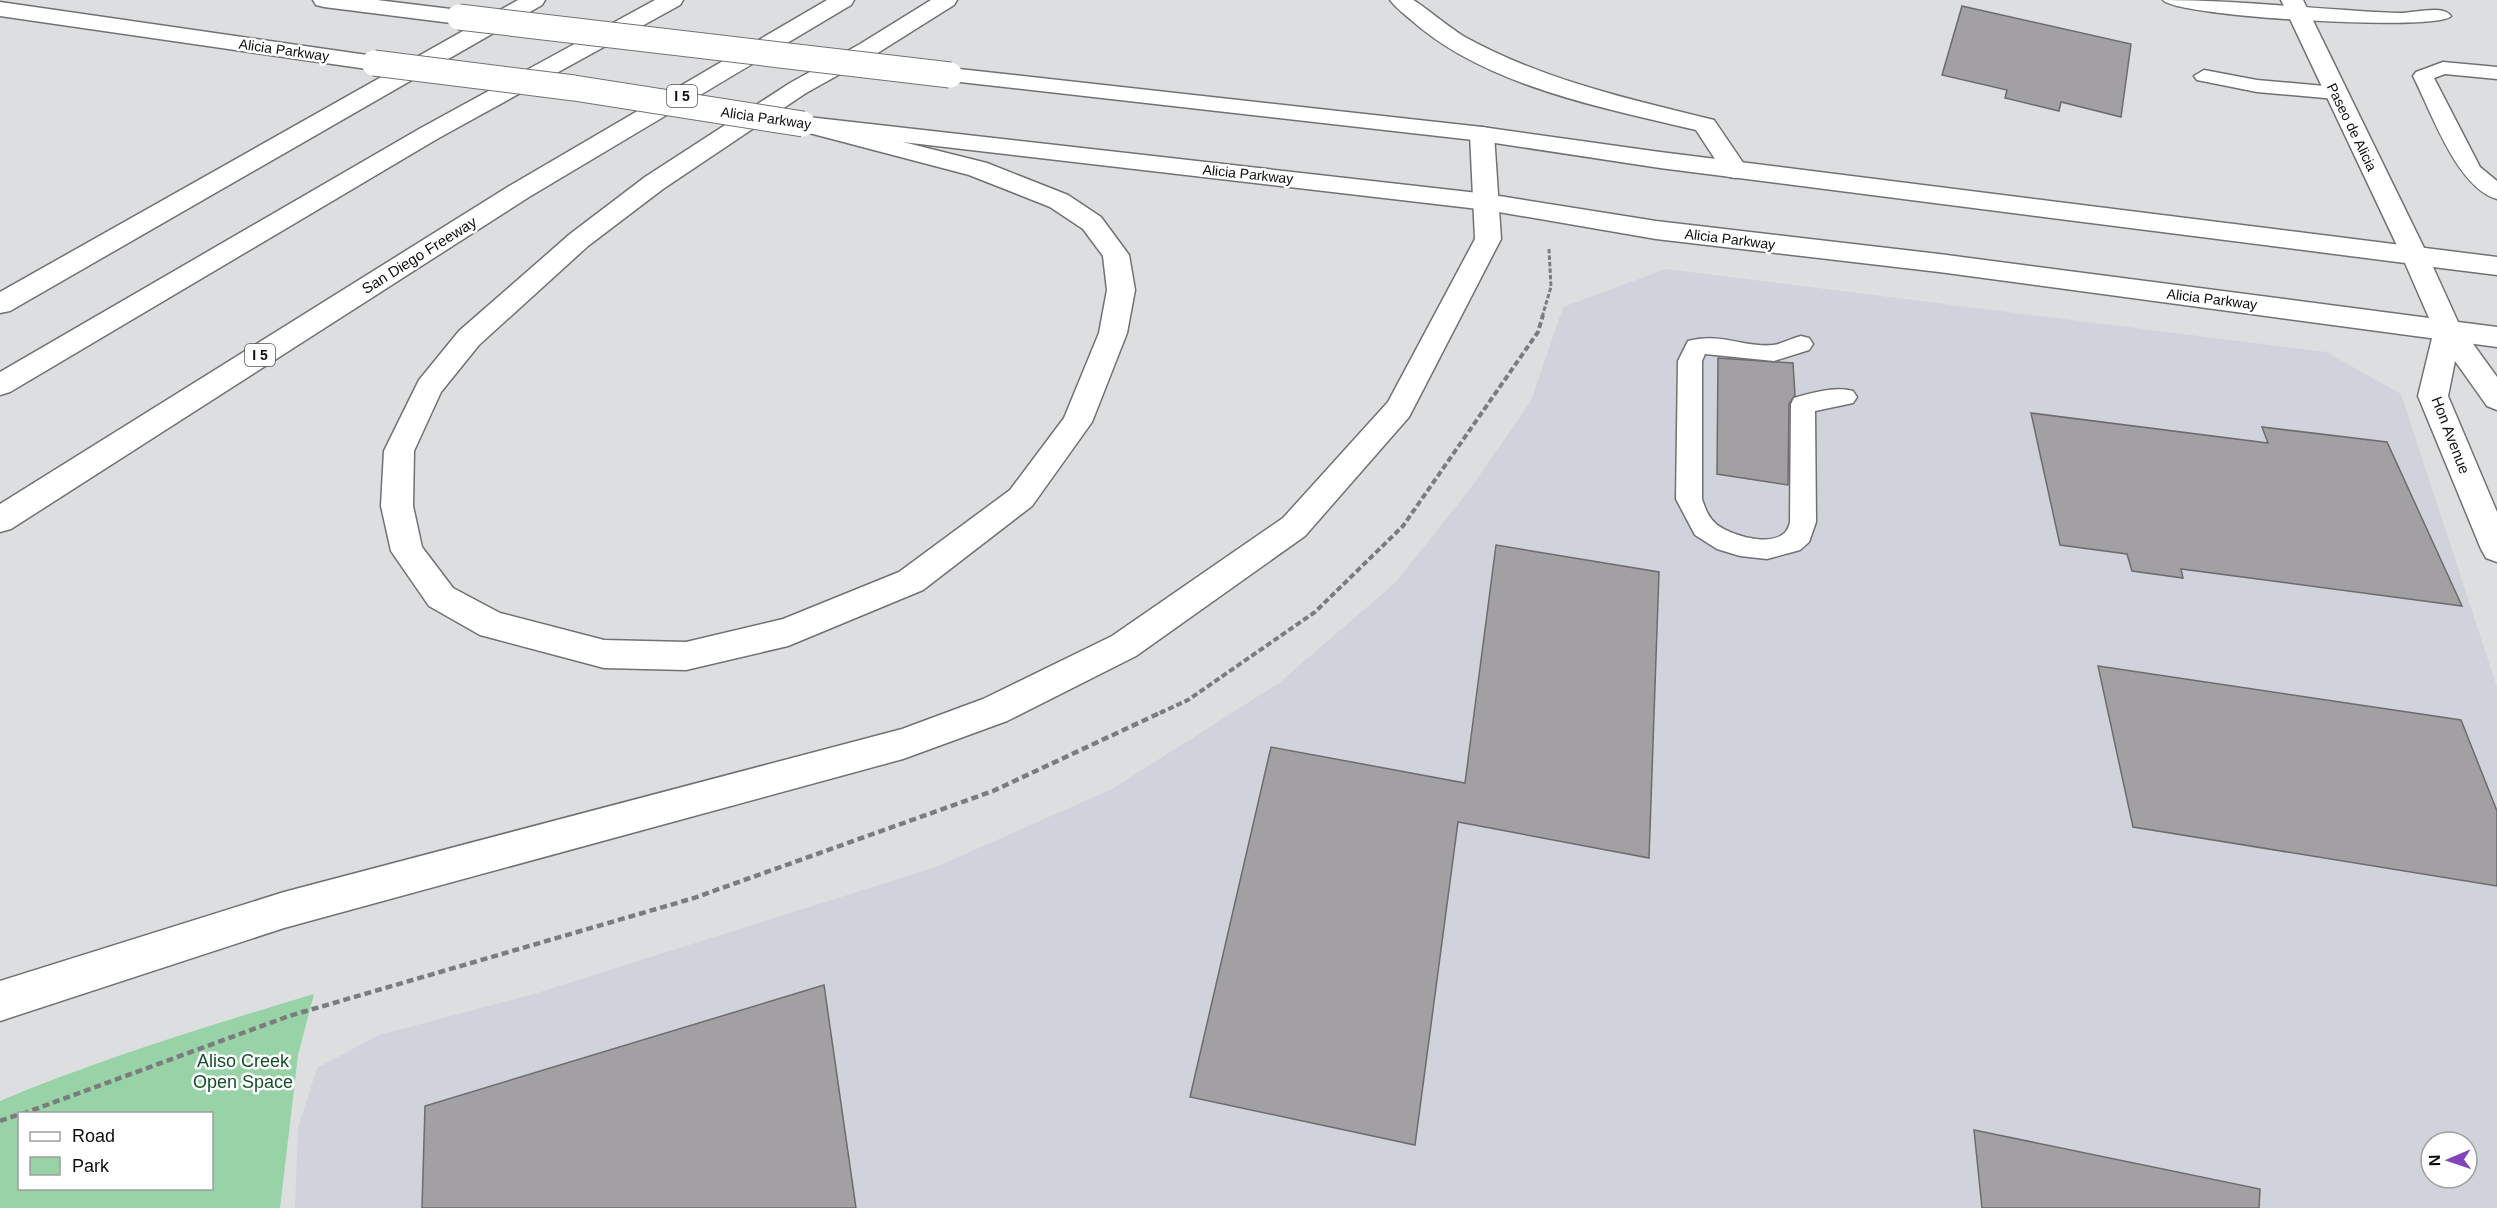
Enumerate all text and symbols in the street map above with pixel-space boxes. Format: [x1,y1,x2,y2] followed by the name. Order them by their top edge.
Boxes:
[238,36,330,64] street label: Alicia Parkway
[2324,80,2380,174] street label: Paseo de Alicia
[667,85,697,107] road number: I 5
[720,104,812,132] street label: Alicia Parkway
[1202,161,1294,187] street label: Alicia Parkway
[359,213,480,297] street label: San Diego Freeway
[1684,226,1776,252] street label: Alicia Parkway
[2166,286,2258,312] street label: Alicia Parkway
[245,344,275,366] road number: I 5
[2428,394,2474,476] street label: Hon Avenue
[193,1051,293,1092] park label: Aliso Creek Open Space
[18,1112,213,1190] legend
[72,1126,115,1146] text: Road
[2419,1130,2479,1190] north arrow
[2426,1154,2443,1167] text: N
[72,1156,110,1176] text: Park

